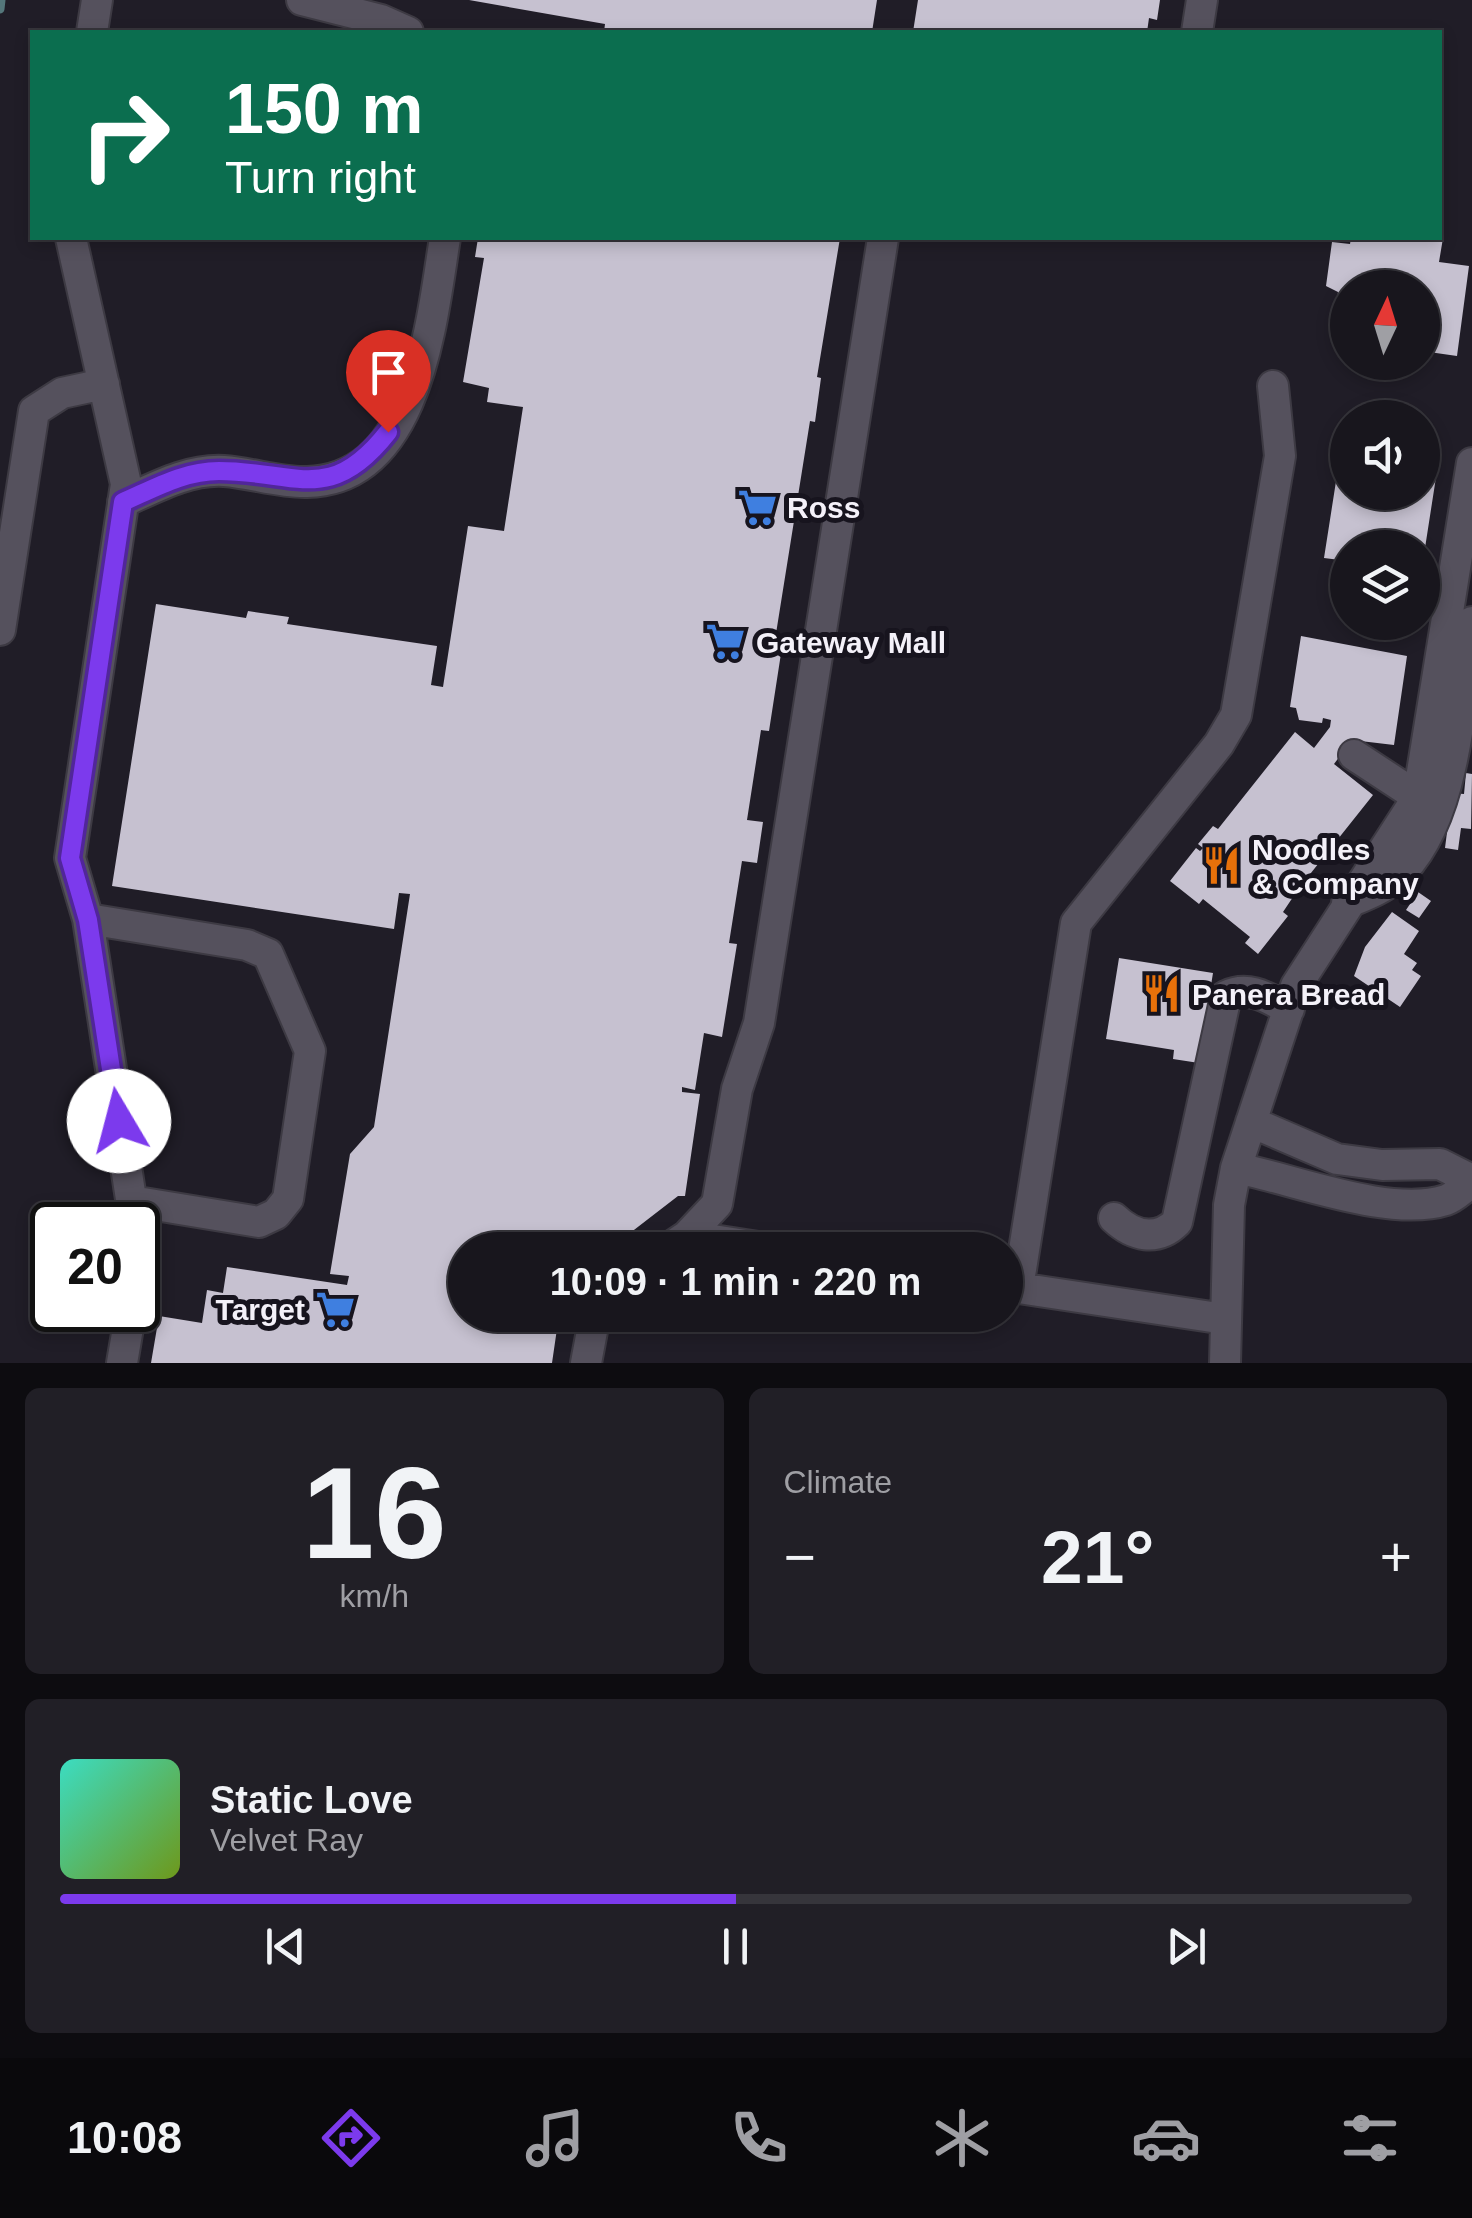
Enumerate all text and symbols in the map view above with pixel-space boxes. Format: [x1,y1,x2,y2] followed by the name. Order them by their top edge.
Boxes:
[60,70,190,200] icon: right
[225,70,423,148] text: 150 m
[225,152,416,203] text: Turn right
[1330,270,1440,380] north arrow
[1330,270,1440,640] map controls
[346,330,431,433] pin
[361,345,416,400] icon: arrive
[1330,400,1440,510] button: sound
[736,486,778,528] supermarket icon: Ross
[787,491,860,524] place label: Ross
[1330,530,1440,640] button: layers
[705,621,747,663] supermarket icon: Gateway Mall
[756,626,946,659] place label: Gateway Mall
[1252,833,1419,900] place label: Noodles & Company
[1201,845,1243,887] restaurant icon: Noodles & Company
[1141,973,1183,1015] restaurant icon: Panera Bread
[1192,978,1385,1011] place label: Panera Bread
[67,1069,171,1173] position arrow
[30,1202,160,1332] speed limit sign: 20
[550,1261,921,1303] text: 10:09 · 1 min · 220 m
[314,1288,356,1330] supermarket icon: Target
[216,1293,305,1326] place label: Target
[302,1440,447,1586] text: 16
[784,1464,892,1500] text: Climate
[1041,1515,1154,1599] text: 21°
[784,1526,816,1588] text: −
[1380,1526,1412,1588] text: +
[340,1578,409,1614] text: km/h
[210,1779,413,1821] text: Static Love
[210,1822,363,1858] text: Velvet Ray
[258,1919,313,1974] icon: previous
[708,1919,763,1974] icon: pause
[1159,1919,1214,1974] icon: next
[316,2103,386,2173] icon: directions
[520,2103,590,2173] icon: music
[724,2103,794,2173] icon: phone
[927,2103,997,2173] icon: climate
[1131,2103,1201,2173] icon: car
[1335,2103,1405,2173] icon: filters
[67,2112,182,2163] text: 10:08

